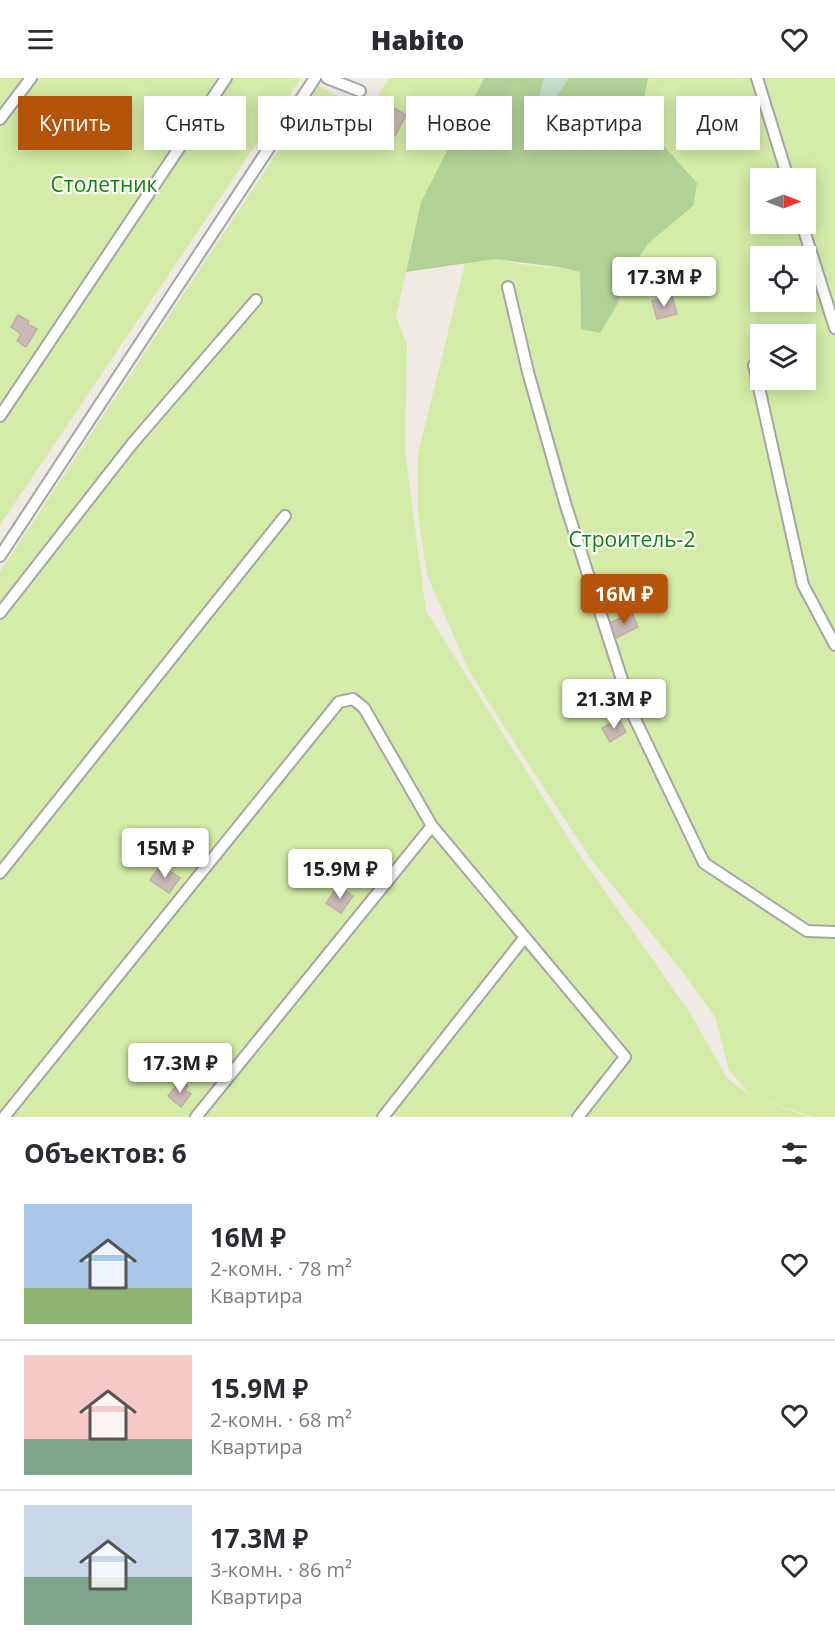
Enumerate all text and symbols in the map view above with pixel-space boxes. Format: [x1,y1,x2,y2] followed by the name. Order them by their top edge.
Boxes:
[371,21,464,58] text: Habito
[24,23,57,56] icon: menu
[778,23,811,56] icon: heart
[18,96,132,150] chip: Купить
[144,96,246,150] chip: Снять
[258,96,394,150] chip: Фильтры
[406,96,512,150] chip: Новое
[524,96,664,150] chip: Квартира
[676,96,760,150] chip: Дом
[750,168,816,234] north arrow
[750,168,816,390] map controls
[51,170,158,198] park label: Столетник
[750,246,816,312] button: locate
[609,257,719,308] pin: 17.3M ₽
[626,263,702,290] text: 17.3M ₽
[750,324,816,390] button: layers
[569,525,695,553] park label: Строитель-2
[582,574,666,625] pin: 16M ₽
[595,580,653,607] text: 16M ₽
[559,679,669,730] pin: 21.3M ₽
[576,685,652,712] text: 21.3M ₽
[123,828,207,879] pin: 15M ₽
[136,834,194,861] text: 15M ₽
[285,849,395,900] pin: 15.9M ₽
[302,855,378,882] text: 15.9M ₽
[125,1043,235,1094] pin: 17.3M ₽
[142,1049,218,1076] text: 17.3M ₽
[24,1135,187,1171] text: Объектов: 6
[778,1137,811,1170] icon: filters
[210,1219,286,1255] text: 16M ₽
[72,1228,144,1300] icon: home
[778,1248,811,1281] icon: heart
[210,1255,352,1282] text: 2-комн. · 78 m²
[210,1282,303,1309] text: Квартира
[210,1370,308,1406] text: 15.9M ₽
[72,1379,144,1451] icon: home
[778,1399,811,1432] icon: heart
[210,1406,352,1433] text: 2-комн. · 68 m²
[210,1433,303,1460] text: Квартира
[210,1520,308,1556] text: 17.3M ₽
[72,1529,144,1601] icon: home
[778,1549,811,1582] icon: heart
[210,1556,352,1583] text: 3-комн. · 86 m²
[210,1583,303,1610] text: Квартира

